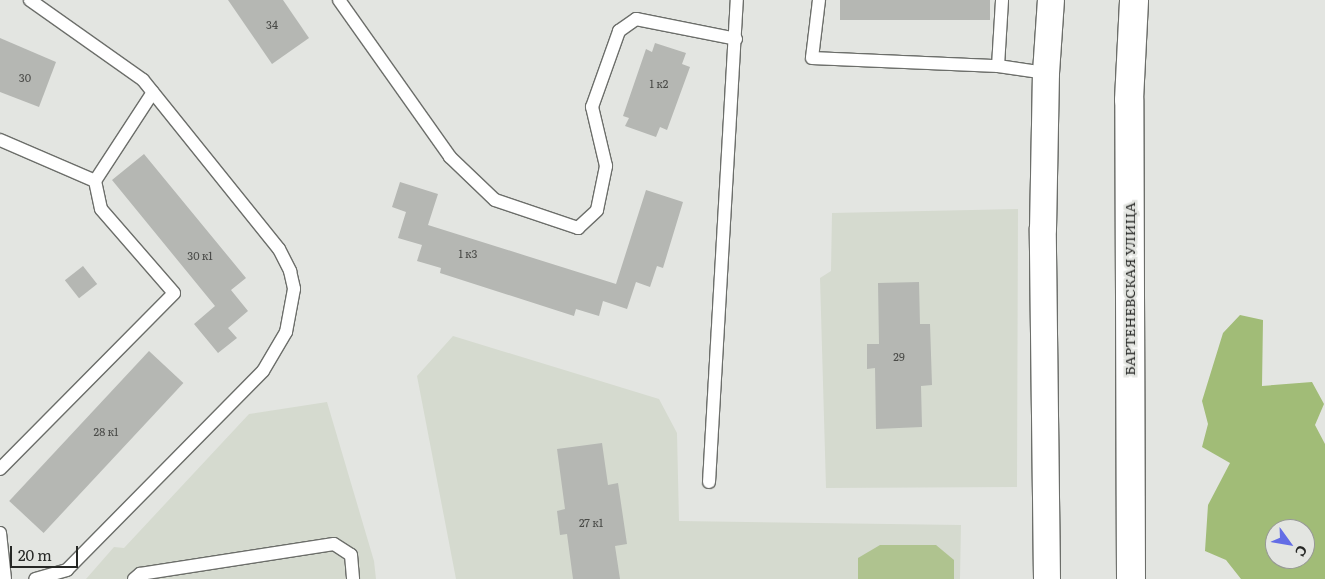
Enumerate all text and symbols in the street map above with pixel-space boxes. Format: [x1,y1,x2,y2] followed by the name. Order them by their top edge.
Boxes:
[266,17,278,31] house number: 34
[19,70,31,84] house number: 30
[650,76,668,90] house number: 1 к2
[1121,202,1137,376] street label: БАРТЕНЕВСКАЯ УЛИЦА
[458,246,478,260] house number: 1 к3
[187,248,213,262] house number: 30 к1
[893,349,905,363] house number: 29
[94,424,118,438] house number: 28 к1
[579,515,603,529] house number: 27 к1
[1265,519,1315,569] north arrow
[12,536,80,568] scale bar
[1291,542,1313,561] text: С
[18,543,52,566] text: 20 m

